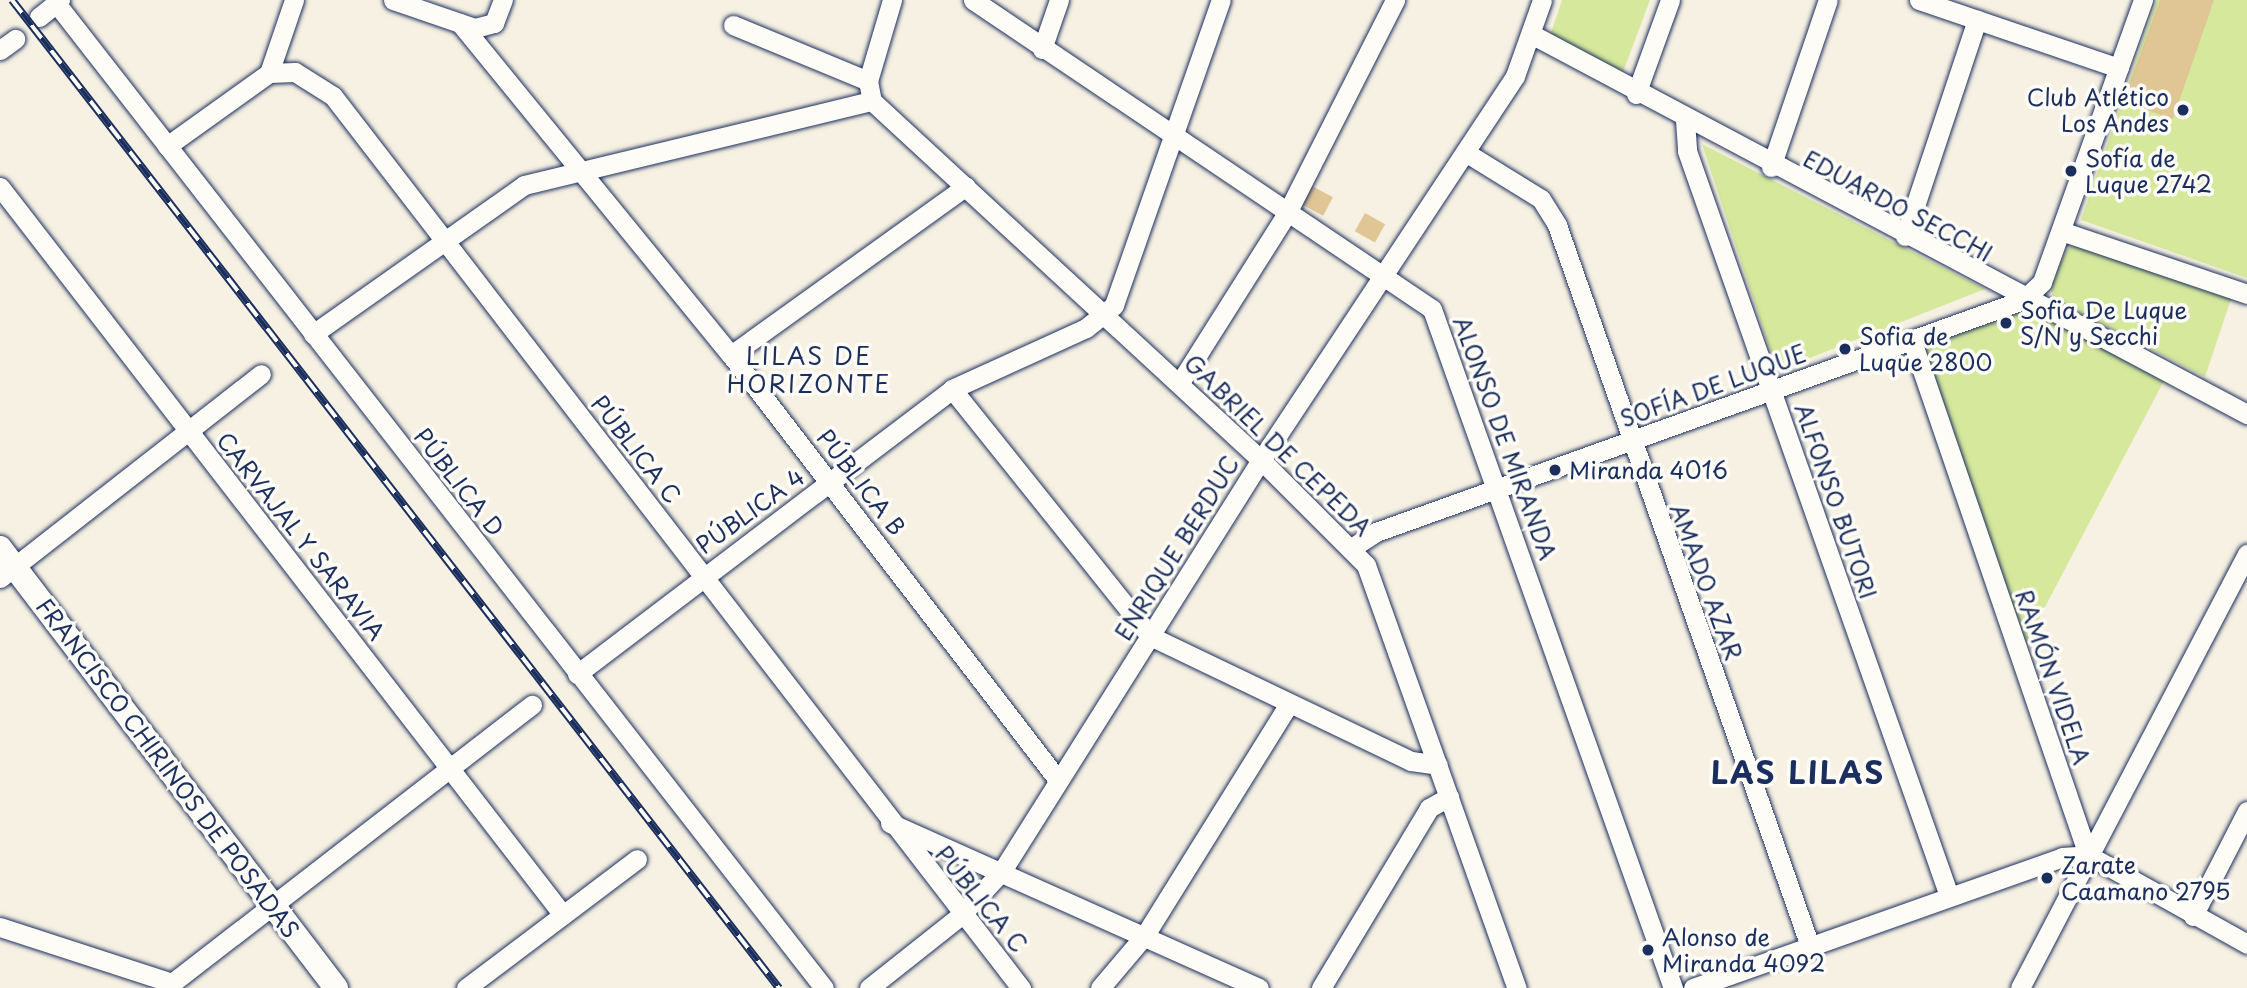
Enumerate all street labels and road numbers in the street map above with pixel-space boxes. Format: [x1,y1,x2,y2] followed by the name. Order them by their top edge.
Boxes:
[1797,144,1999,268] street label: EDUARDO SECCHI
[1448,312,1562,564] street label: ALONSO DE MIRANDA
[1616,340,1810,432] street label: SOFÍA DE LUQUE
[1179,348,1377,542] street label: GABRIEL DE CEPEDA
[585,389,687,509] street label: PÚBLICA C
[1789,399,1883,603] street label: ALFONSO BUTORI
[408,422,510,542] street label: PÚBLICA D
[811,423,911,541] street label: PÚBLICA B
[210,425,392,647] street label: CARVAJAL Y SARAVIA
[1109,451,1245,645] street label: ENRIQUE BERDUC
[690,462,810,560] street label: PÚBLICA 4
[1664,499,1748,665] street label: AMADO AZAR
[2010,586,2096,768] street label: RAMÓN VIDELA
[30,592,306,944] street label: FRANCISCO CHIRINOS DE POSADAS
[929,840,1033,958] street label: PÚBLICA C

